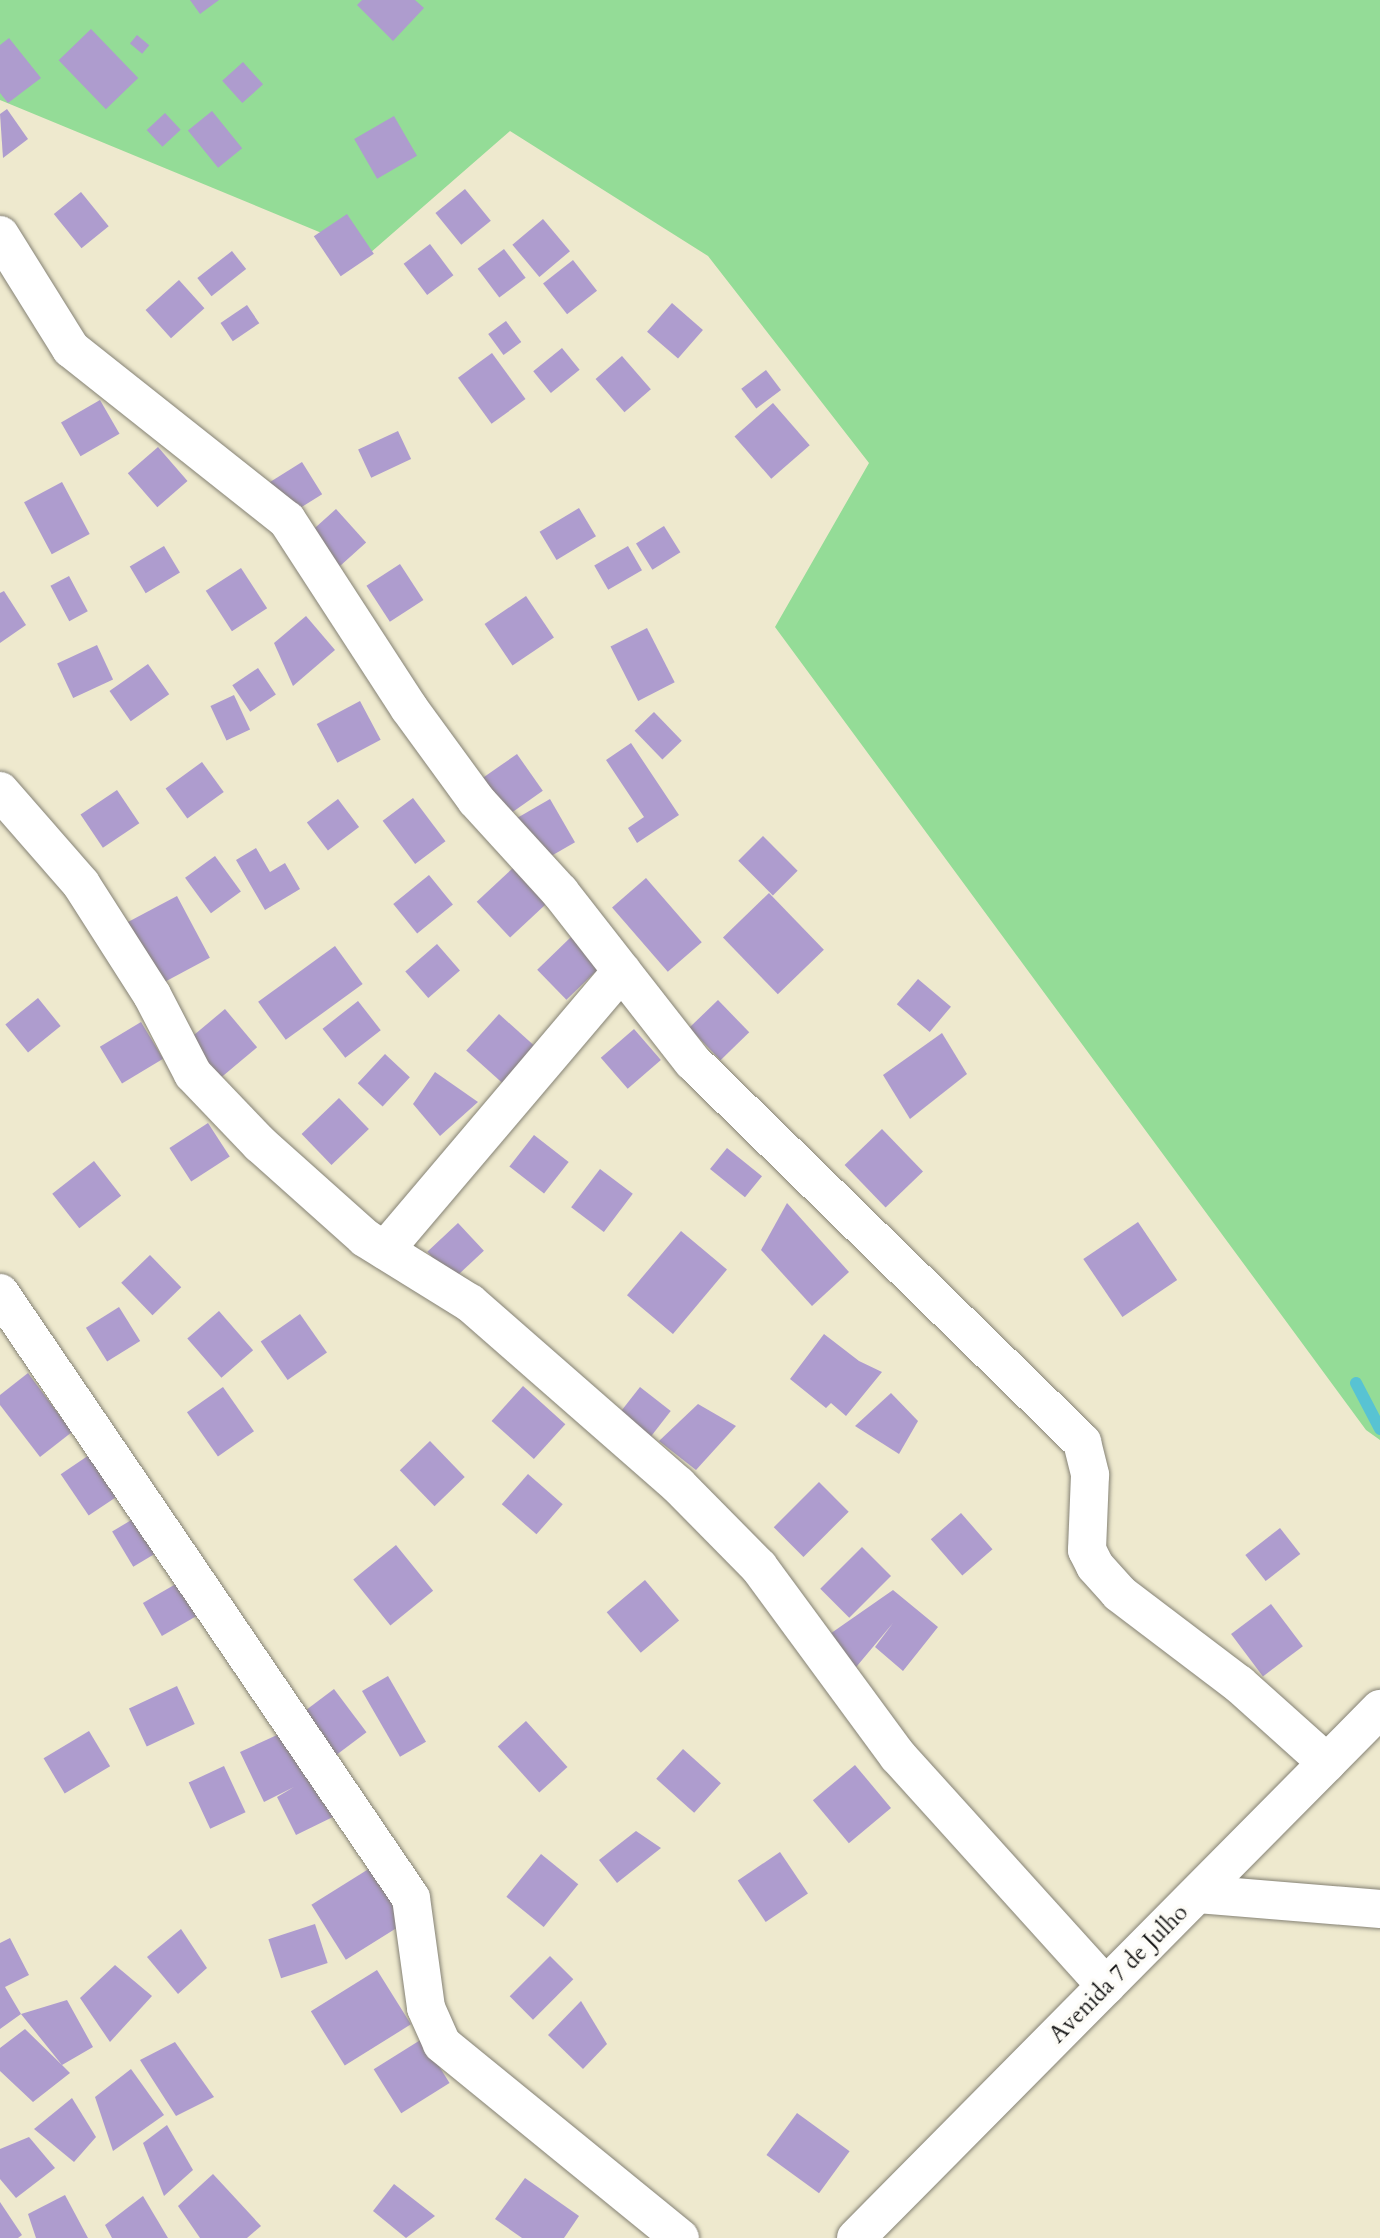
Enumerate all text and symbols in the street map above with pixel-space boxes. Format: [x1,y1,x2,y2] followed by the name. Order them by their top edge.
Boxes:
[1044,1899,1194,2049] street label: Avenida 7 de Julho

